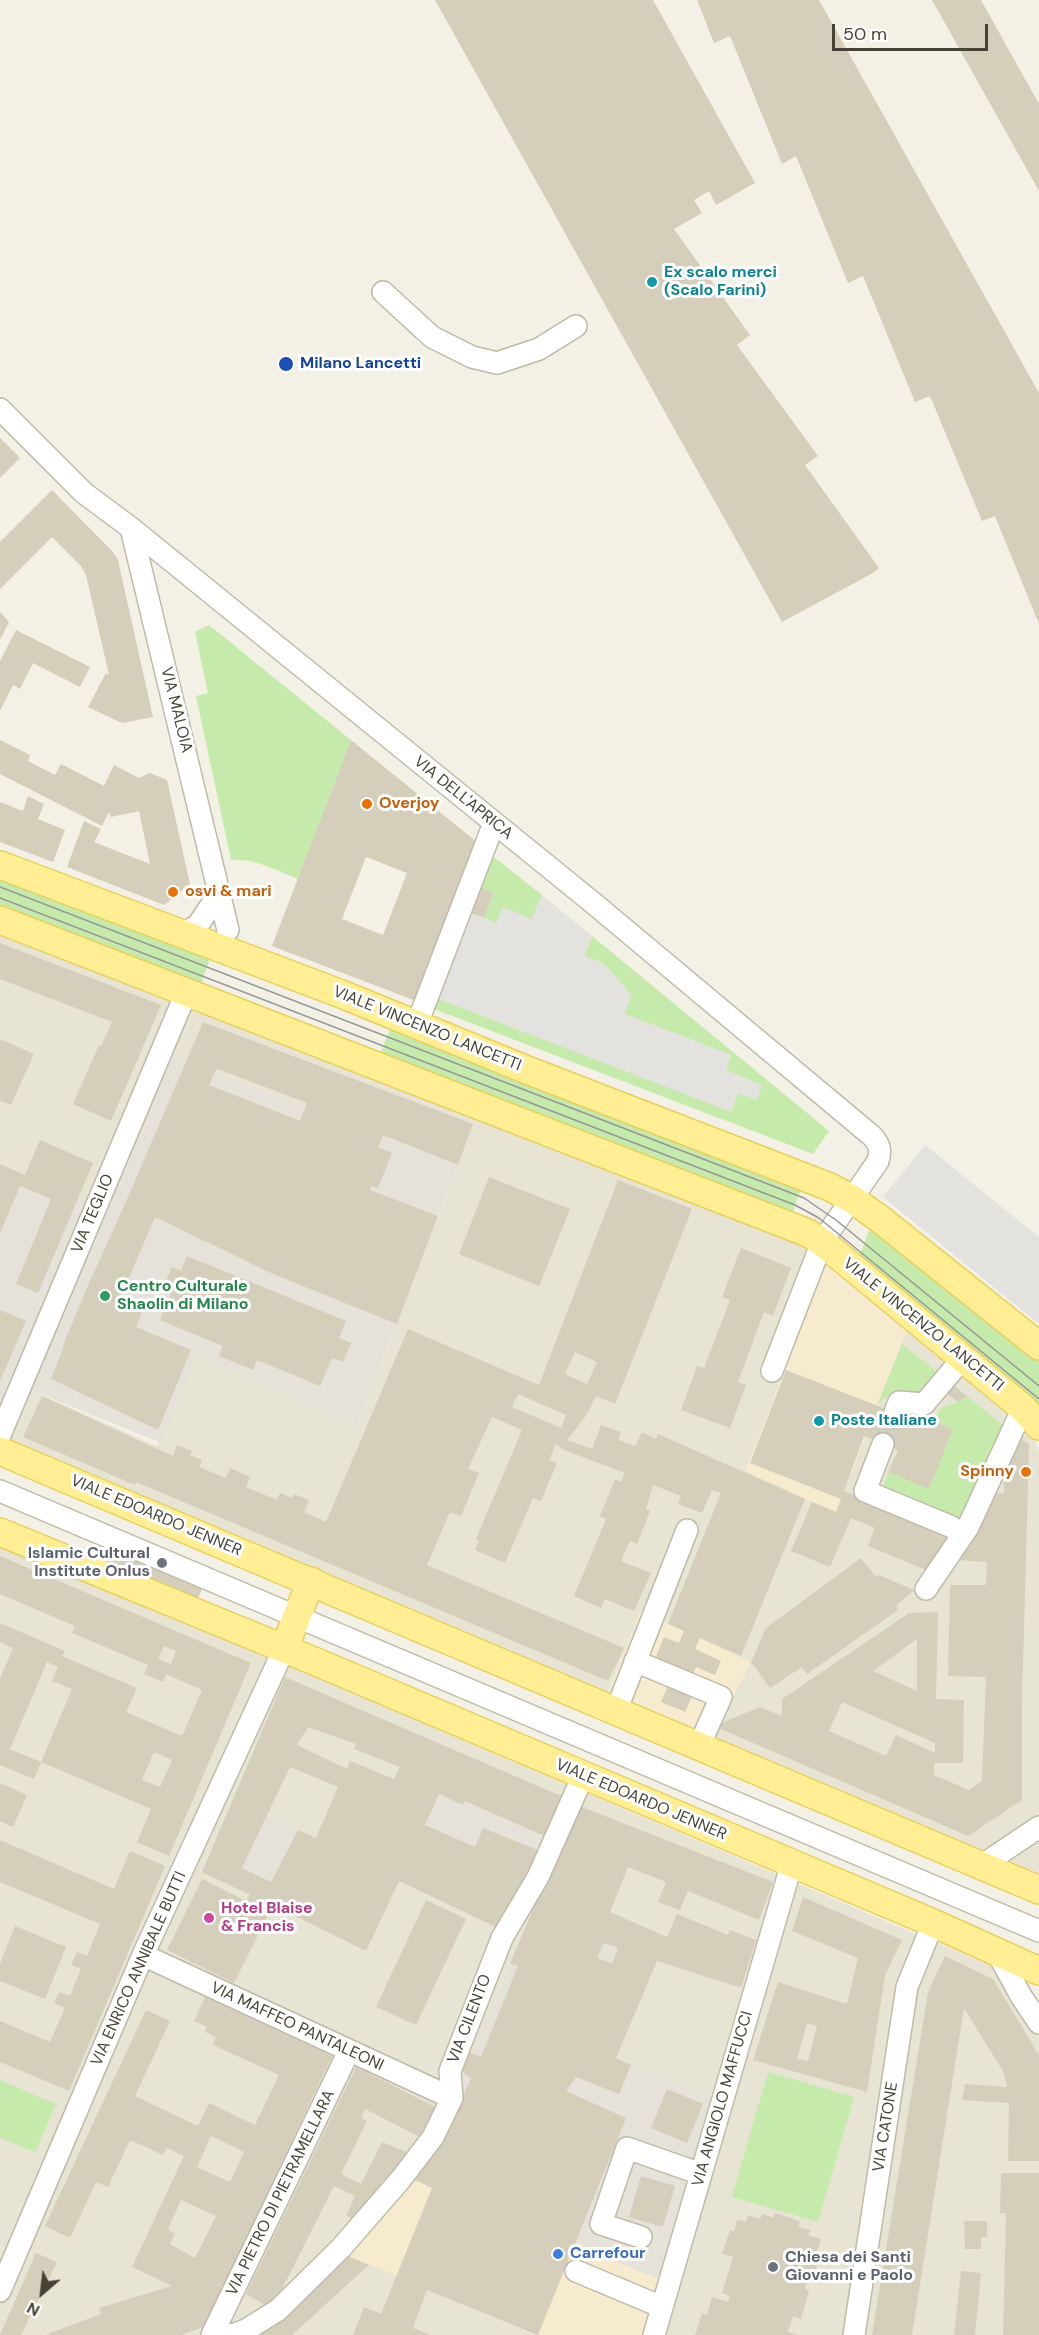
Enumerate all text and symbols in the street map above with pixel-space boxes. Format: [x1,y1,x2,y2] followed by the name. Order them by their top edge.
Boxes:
[835,12,991,50] scale bar
[843,22,887,46] text: 50 m
[664,263,777,301] place label: Ex scalo merci (Scalo Farini)
[645,275,659,289] marker: Ex scalo merci (Scalo Farini)
[300,354,421,374] place label: Milano Lancetti
[277,355,295,373] marker: Milano Lancetti
[156,665,196,755] street label: VIA MALOIA
[410,752,516,844] street label: VIA DELL'APRICA
[379,794,439,814] place label: Overjoy
[360,797,374,811] marker: Overjoy
[185,882,272,902] place label: osvi & mari
[166,885,180,899] marker: osvi & mari
[330,982,524,1076] street label: VIALE VINCENZO LANCETTI
[68,1172,118,1256] street label: VIA TEGLIO
[839,1254,1007,1396] street label: VIALE VINCENZO LANCETTI
[117,1277,248,1315] place label: Centro Culturale Shaolin di Milano
[98,1289,112,1303] marker: Centro Culturale Shaolin di Milano
[831,1411,937,1431] place label: Poste Italiane
[812,1414,826,1428] marker: Poste Italiane
[960,1462,1014,1482] place label: Spinny
[1019,1465,1033,1479] marker: Spinny
[68,1471,244,1561] street label: VIALE EDOARDO JENNER
[28,1544,150,1582] place label: Islamic Cultural Institute Onlus
[155,1556,169,1570] marker: Islamic Cultural Institute Onlus
[553,1755,729,1845] street label: VIALE EDOARDO JENNER
[87,1869,191,2069] street label: VIA ENRICO ANNIBALE BUTTI
[221,1899,313,1937] place label: Hotel Blaise & Francis
[202,1911,216,1925] marker: Hotel Blaise & Francis
[444,1972,496,2066] street label: VIA CILENTO
[207,1978,387,2076] street label: VIA MAFFEO PANTALEONI
[689,2009,757,2189] street label: VIA ANGIOLO MAFFUCCI
[869,2081,903,2173] street label: VIA CATONE
[223,2087,339,2299] street label: VIA PIETRO DI PIETRAMELLARA
[570,2244,646,2264] place label: Carrefour
[551,2247,565,2261] marker: Carrefour
[785,2248,913,2286] place label: Chiesa dei Santi Giovanni e Paolo
[766,2260,780,2274] marker: Chiesa dei Santi Giovanni e Paolo
[12,2263,72,2323] north arrow
[23,2297,43,2321] text: N

